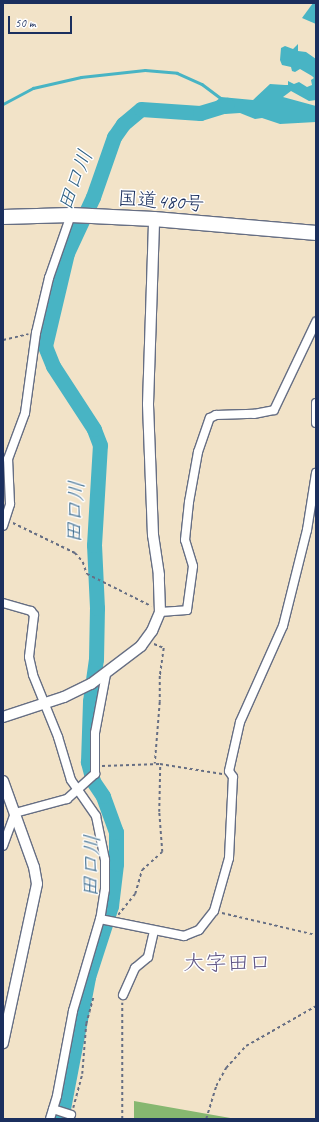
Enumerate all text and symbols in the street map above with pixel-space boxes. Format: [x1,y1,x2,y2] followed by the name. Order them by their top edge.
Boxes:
[10,8,74,34] scale bar
[15,15,35,31] text: 50 m
[52,146,98,214] water label: 田口川
[117,186,205,216] street label: 国道480号
[61,480,89,544] water label: 田口川
[77,834,105,898] water label: 田口川
[183,951,271,977] district label: 大字田口

